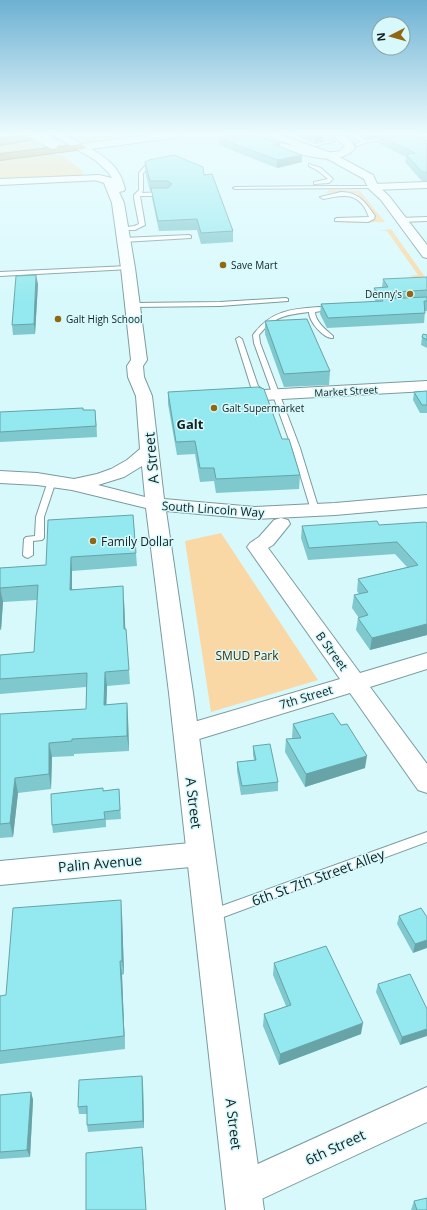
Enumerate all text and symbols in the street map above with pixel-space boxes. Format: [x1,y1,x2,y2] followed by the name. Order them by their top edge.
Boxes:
[371,16,411,56] north arrow
[373,32,388,42] text: N
[231,258,278,272] place label: Save Mart
[218,260,228,270] marker: Save Mart
[365,287,402,301] place label: Denny's
[405,289,415,299] marker: Denny's
[66,312,143,326] place label: Galt High School
[53,314,63,324] marker: Galt High School
[314,382,379,400] street label: Market Street
[222,401,305,415] place label: Galt Supermarket
[209,403,219,413] marker: Galt Supermarket
[177,415,204,433] district label: Galt
[139,431,163,485] street label: A Street
[161,497,266,521] street label: South Lincoln Way
[101,533,174,550] place label: Family Dollar
[88,536,98,546] marker: Family Dollar
[312,628,352,674] street label: B Street
[215,647,279,664] park label: SMUD Park
[277,681,335,713] street label: 7th Street
[181,776,207,830] street label: A Street
[249,844,388,910] street label: 6th St 7th Street Alley
[57,850,143,876] street label: Palin Avenue
[221,1097,247,1151] street label: A Street
[302,1125,368,1169] street label: 6th Street

